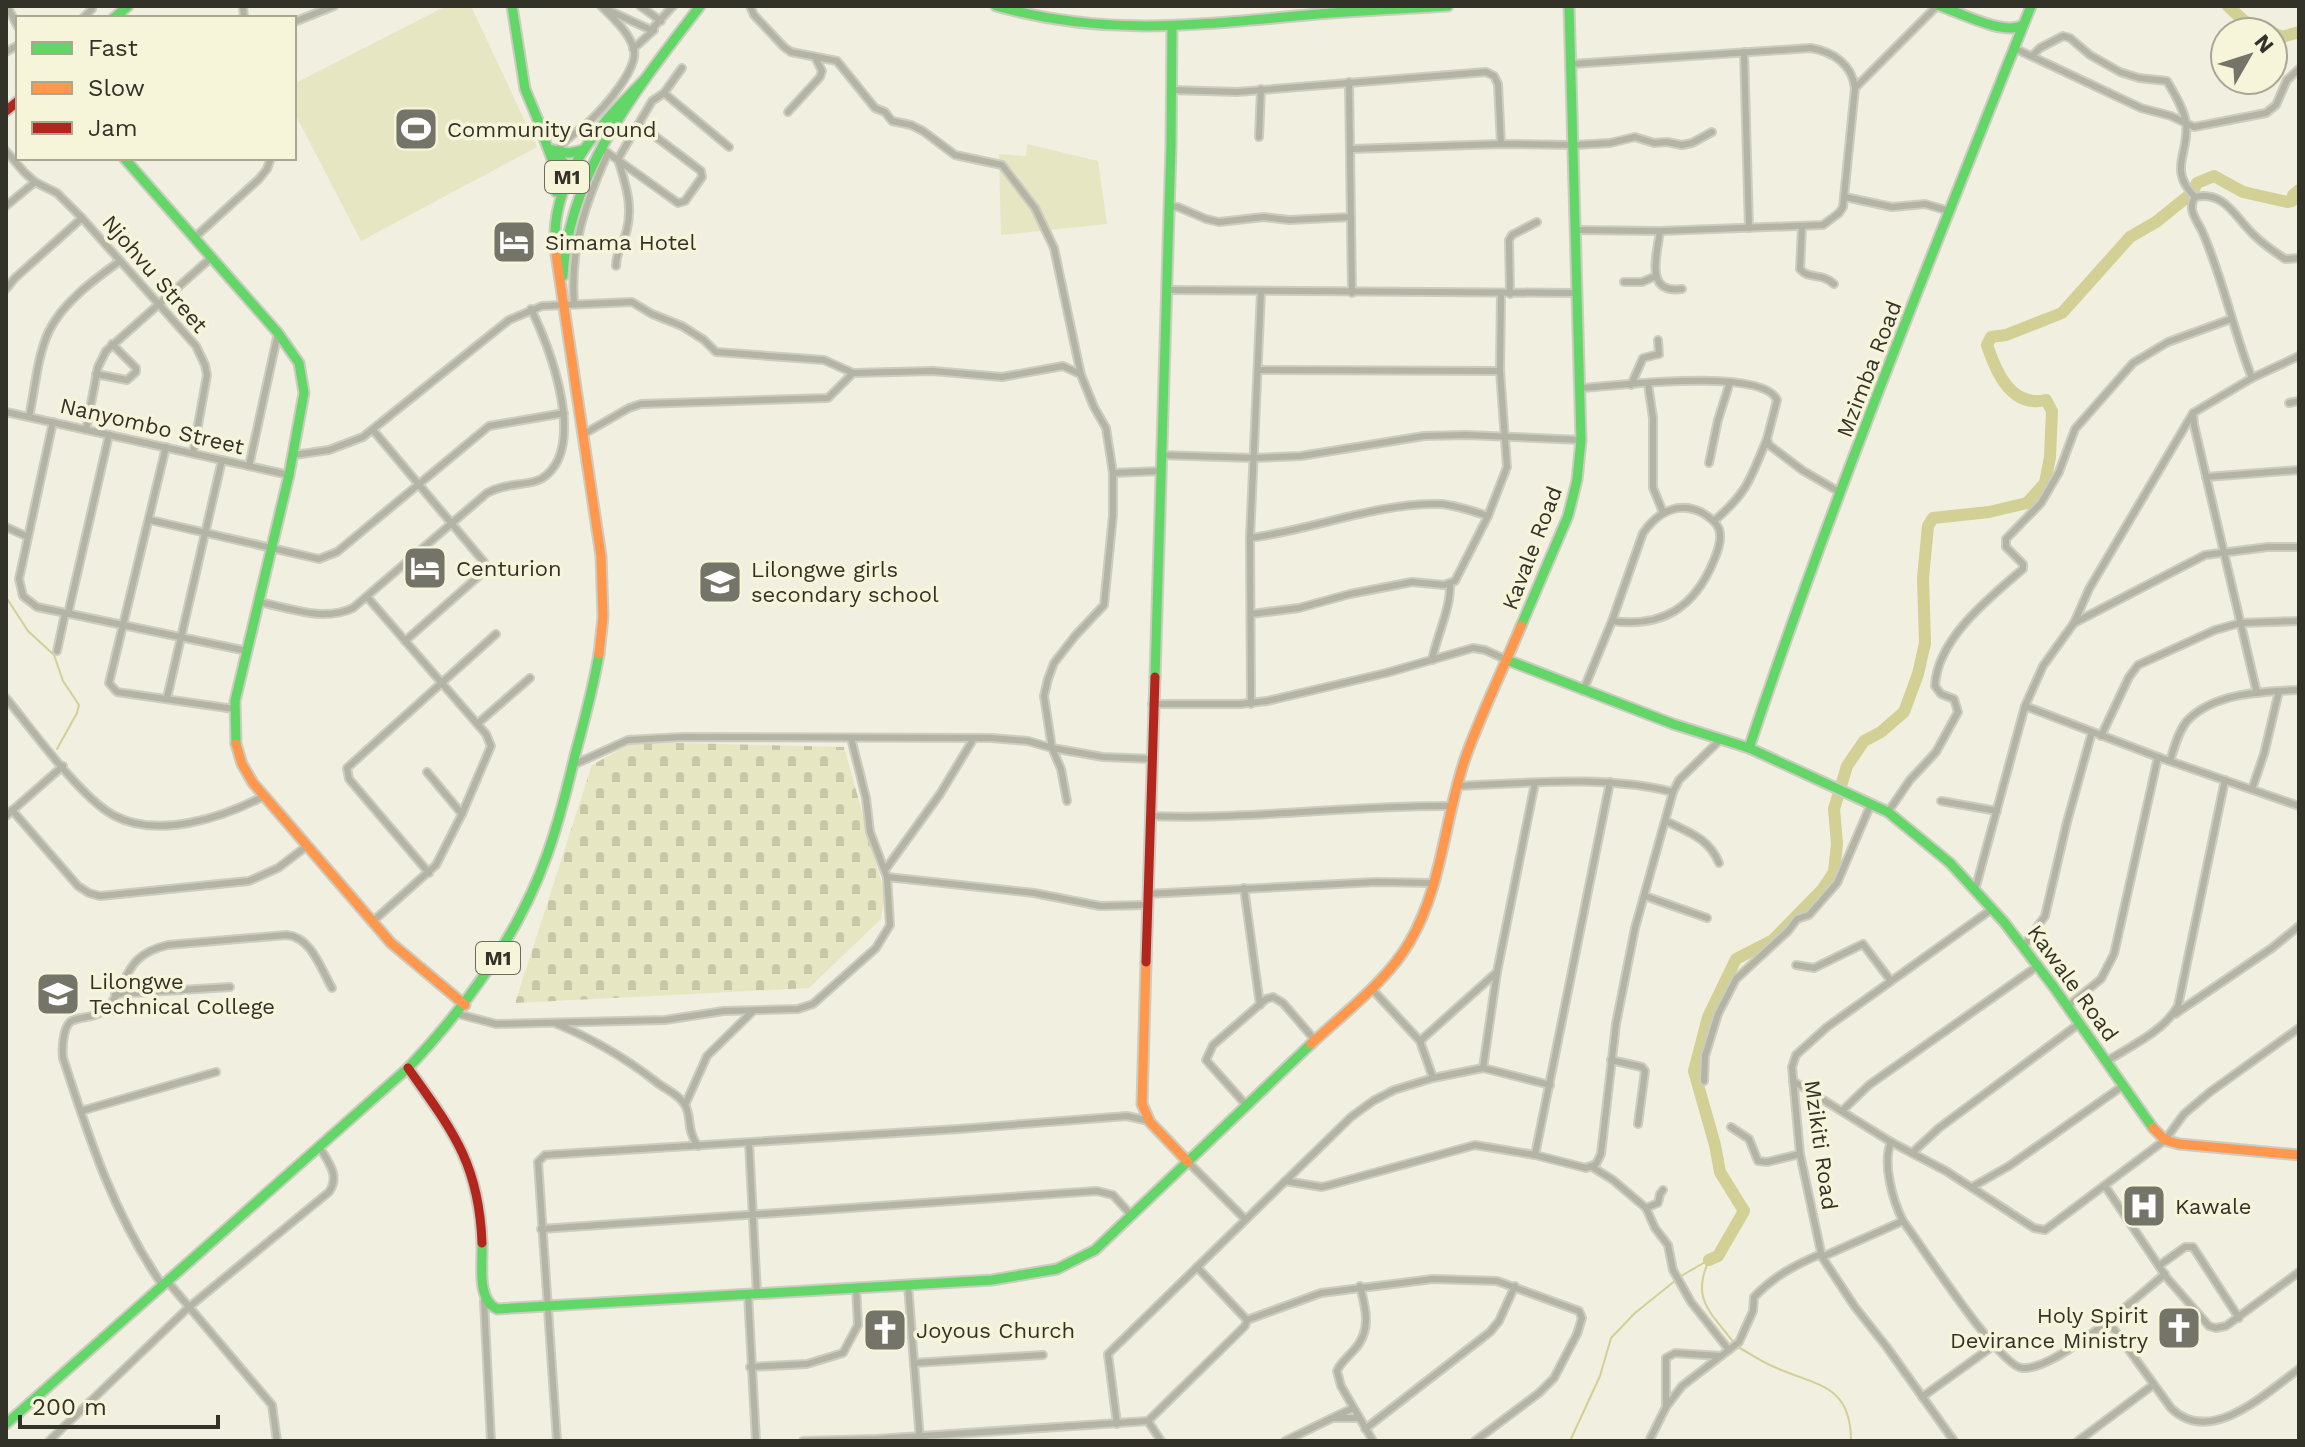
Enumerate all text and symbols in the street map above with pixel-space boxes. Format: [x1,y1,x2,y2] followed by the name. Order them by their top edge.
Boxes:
[16,16,296,160] legend
[2209,16,2289,96] north arrow
[2249,30,2279,58] text: N
[88,34,138,62] text: Fast
[88,74,145,102] text: Slow
[392,105,440,153] sports icon: Community Ground
[88,114,138,142] text: Jam
[447,117,657,142] place label: Community Ground
[545,161,589,193] road number: M1
[97,210,213,338] street label: Njohvu Street
[490,218,538,266] hotel icon: Simama Hotel
[545,230,697,255] place label: Simama Hotel
[1831,297,1907,441] street label: Mzimba Road
[58,393,246,459] street label: Nanyombo Street
[1497,483,1567,613] street label: Kavale Road
[401,544,449,592] hotel icon: Centurion
[456,556,562,581] place label: Centurion
[751,557,939,607] place label: Lilongwe girls secondary school
[696,558,744,606] school or university icon: Lilongwe girls secondary school
[2022,920,2124,1046] street label: Kawale Road
[476,942,520,974] road number: M1
[89,969,275,1019] place label: Lilongwe Technical College
[34,970,82,1018] school or university icon: Lilongwe Technical College
[1800,1078,1842,1212] street label: Mzikiti Road
[2120,1182,2168,1230] hospital icon: Kawale
[2175,1194,2251,1219] place label: Kawale
[1950,1303,2149,1353] place label: Holy Spirit Devirance Ministry
[2155,1304,2203,1352] church icon: Holy Spirit Devirance Ministry
[861,1306,909,1354] church icon: Joyous Church
[916,1318,1075,1343] place label: Joyous Church
[20,1379,218,1429] scale bar
[32,1393,107,1421] text: 200 m

